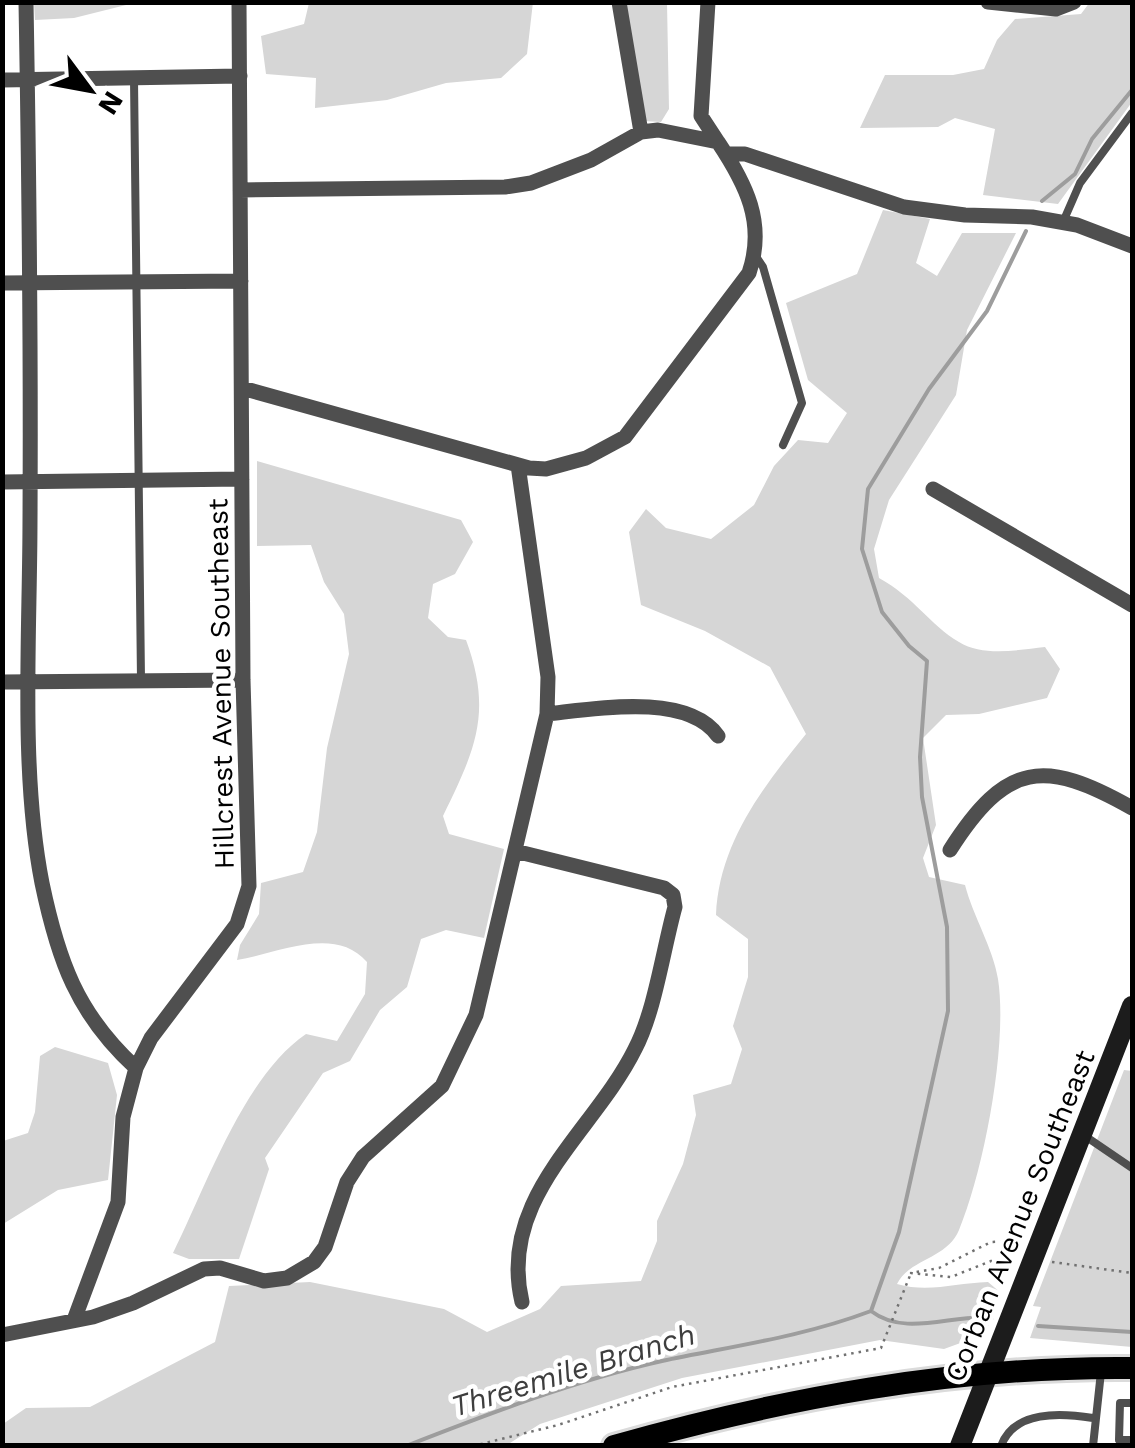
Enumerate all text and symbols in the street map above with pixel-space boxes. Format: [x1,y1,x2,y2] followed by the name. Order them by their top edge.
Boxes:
[40,40,140,140] north arrow
[91,85,130,121] text: N
[201,498,241,870] street label: Hillcrest Avenue Southeast
[938,1045,1102,1387] street label: Corban Avenue Southeast
[447,1316,699,1424] water label: Threemile Branch

